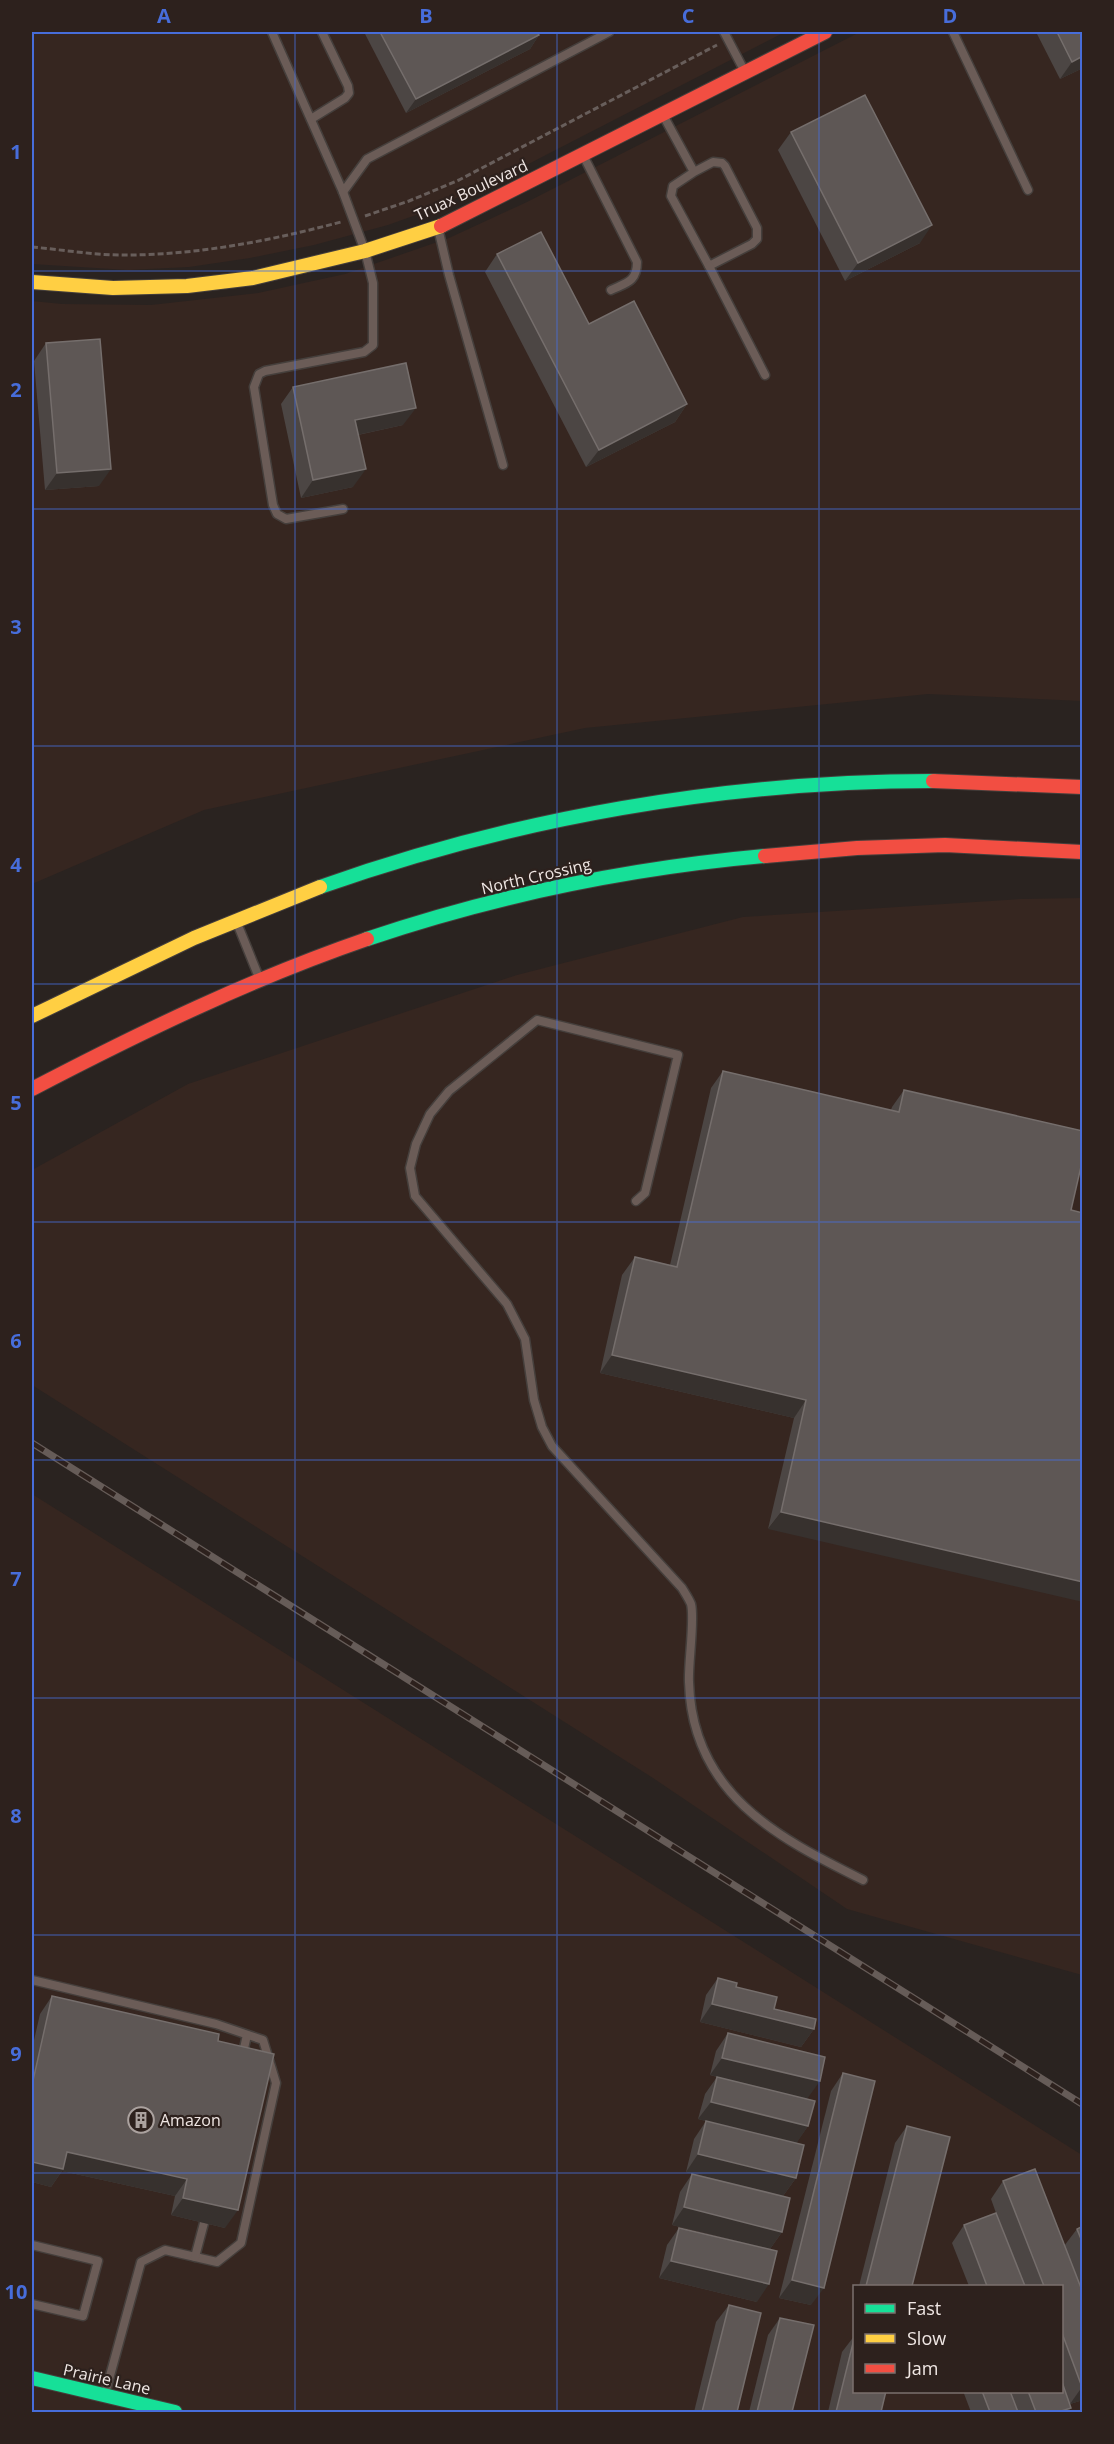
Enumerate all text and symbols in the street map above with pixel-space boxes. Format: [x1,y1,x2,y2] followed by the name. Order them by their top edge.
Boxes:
[157,2,171,29] text: A
[419,2,433,29] text: B
[682,2,695,29] text: C
[943,2,957,29] text: D
[10,138,22,165] text: 1
[411,154,531,226] street label: Truax Boulevard
[10,376,22,403] text: 2
[10,613,22,640] text: 3
[10,851,22,878] text: 4
[479,853,593,899] street label: North Crossing
[10,1089,22,1116] text: 5
[10,1327,22,1354] text: 6
[10,1565,22,1592] text: 7
[10,1802,22,1829] text: 8
[10,2040,22,2067] text: 9
[126,2105,156,2135] building icon: Amazon
[160,2109,221,2131] place label: Amazon
[5,2278,27,2305] text: 10
[853,2285,1063,2393] legend
[907,2296,941,2320] text: Fast
[907,2326,946,2350] text: Slow
[905,2356,939,2380] text: Jam
[61,2358,153,2400] street label: Prairie Lane

